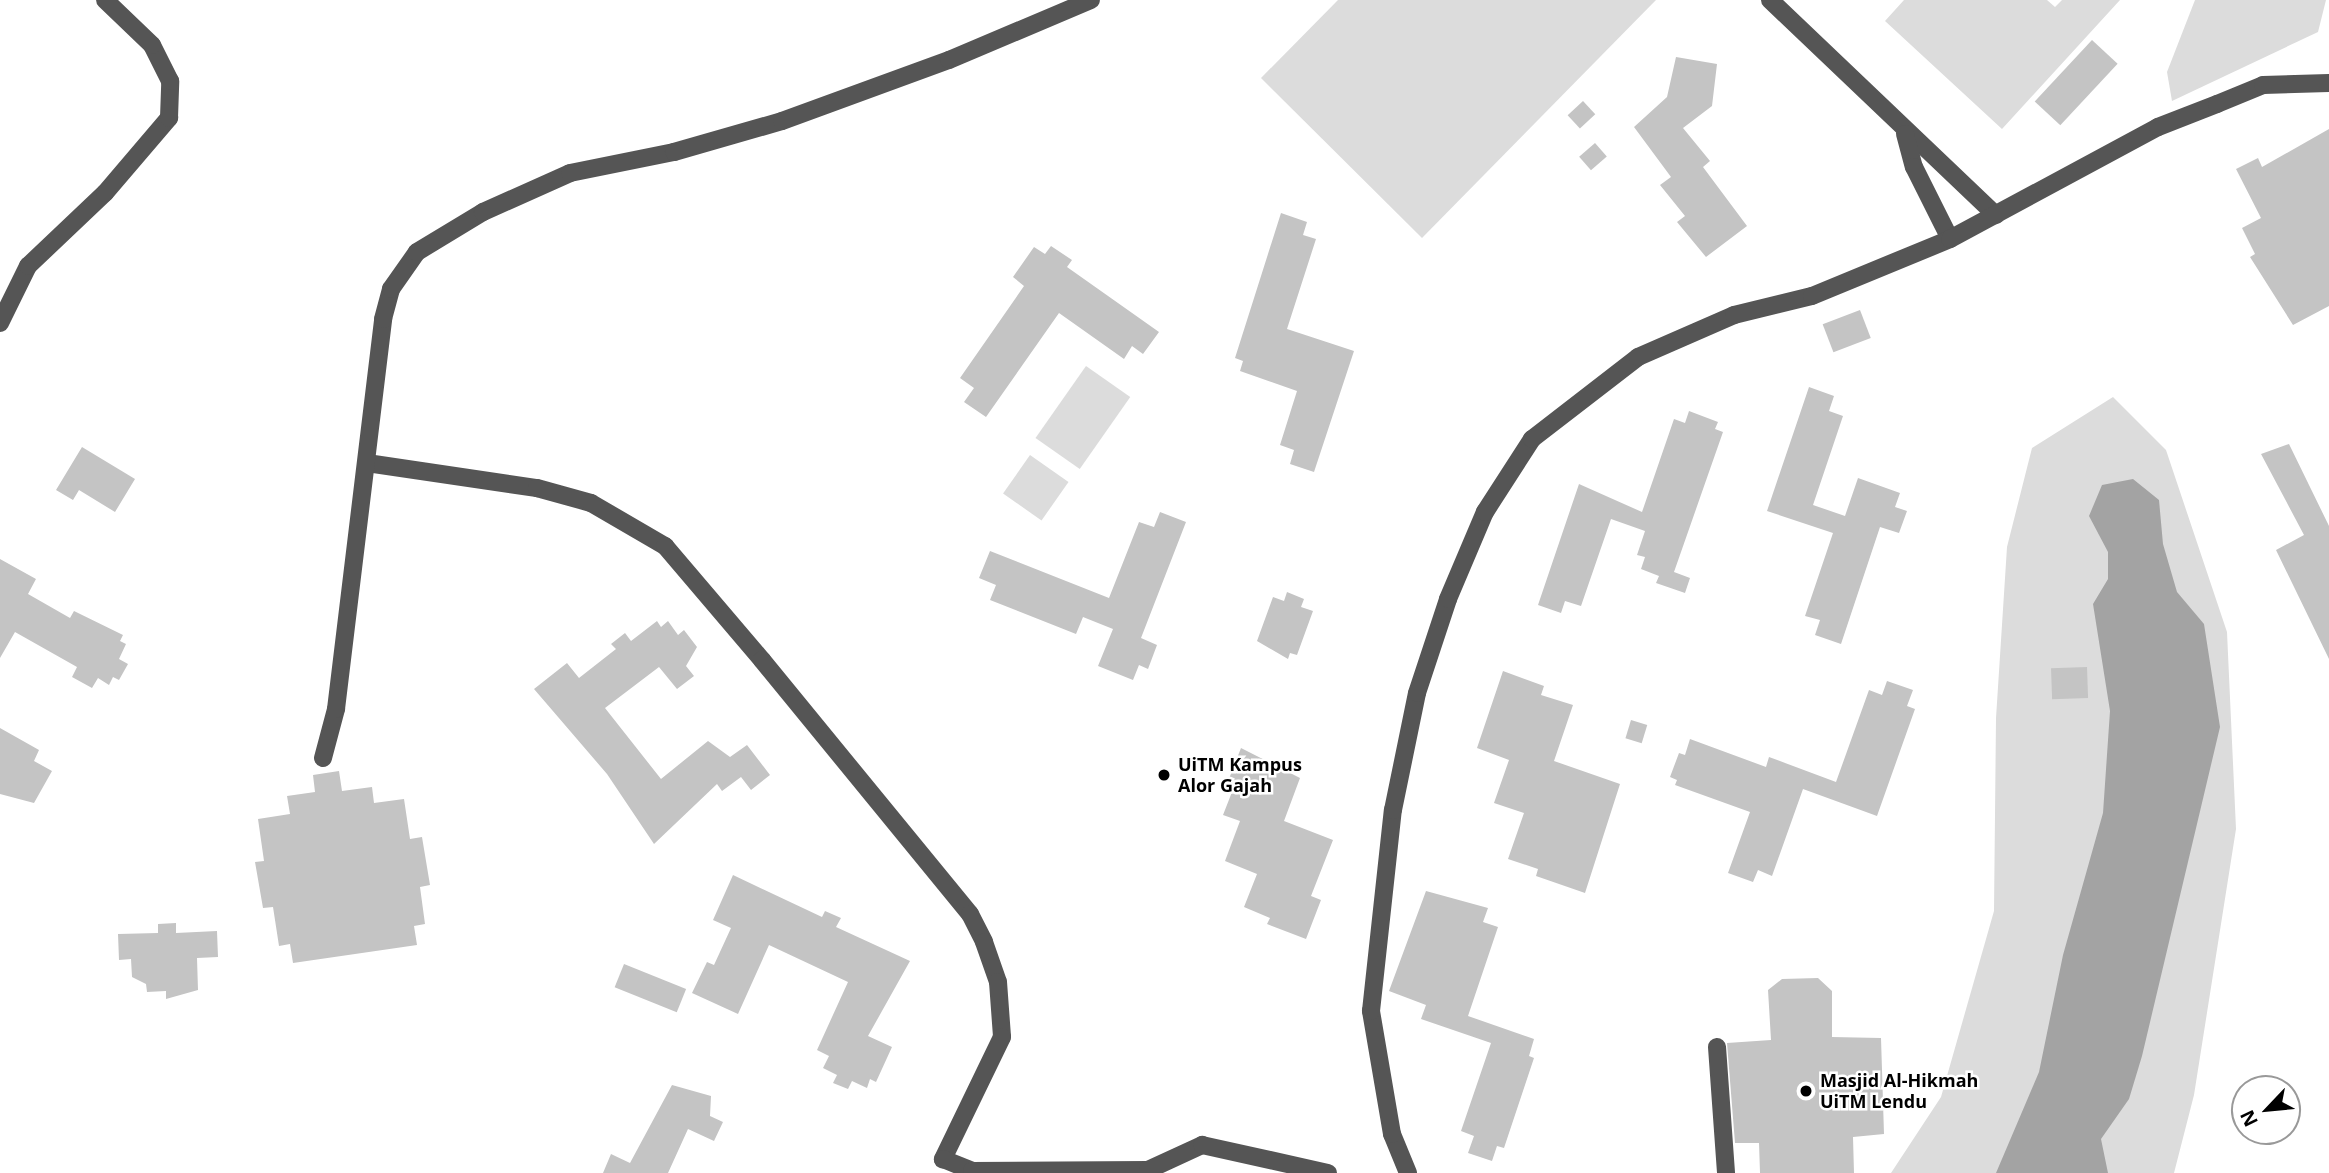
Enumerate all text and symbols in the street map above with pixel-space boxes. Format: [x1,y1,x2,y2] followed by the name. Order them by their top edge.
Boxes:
[1178,754,1302,796] place label: UiTM Kampus Alor Gajah
[1156,767,1172,783] marker: UiTM Kampus Alor Gajah
[1820,1070,1978,1112] place label: Masjid Al-Hikmah UiTM Lendu
[2231,1075,2301,1145] north arrow
[1798,1083,1814,1099] marker: Masjid Al-Hikmah UiTM Lendu
[2234,1106,2264,1131] text: N

